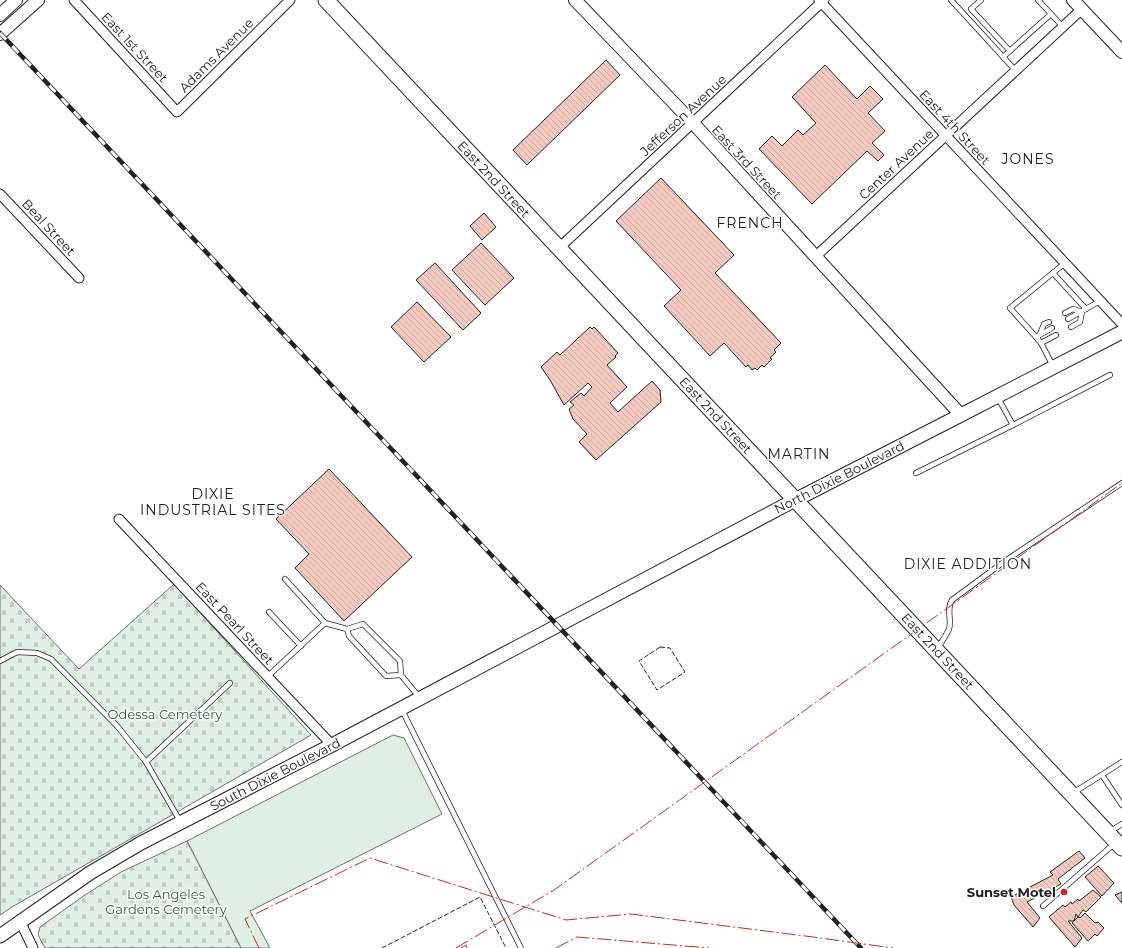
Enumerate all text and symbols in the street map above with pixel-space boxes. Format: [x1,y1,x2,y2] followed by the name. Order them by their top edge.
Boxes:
[98,9,172,85] street label: East 1st Street
[176,14,257,95] street label: Adams Avenue
[636,71,729,160] street label: Jefferson Avenue
[916,86,994,168] street label: East 4th Street
[709,122,785,202] street label: East 3rd Street
[855,125,937,203] street label: Center Avenue
[454,137,534,221] street label: East 2nd Street
[1000,150,1055,168] district label: JONES
[19,195,79,259] street label: Beal Street
[716,214,784,232] district label: FRENCH
[676,373,756,457] street label: East 2nd Street
[771,437,907,517] street label: North Dixie Boulevard
[767,445,831,463] district label: MARTIN
[140,485,286,519] district label: DIXIE INDUSTRIAL SITES
[904,555,1032,573] district label: DIXIE ADDITION
[193,578,277,668] street label: East Pearl Street
[898,609,978,693] street label: East 2nd Street
[108,706,223,722] park label: Odessa Cemetery
[207,734,343,814] street label: South Dixie Boulevard
[967,884,1056,900] place label: Sunset Motel
[105,886,228,917] park label: Los Angeles Gardens Cemetery
[1059,887,1069,897] marker: Sunset Motel

